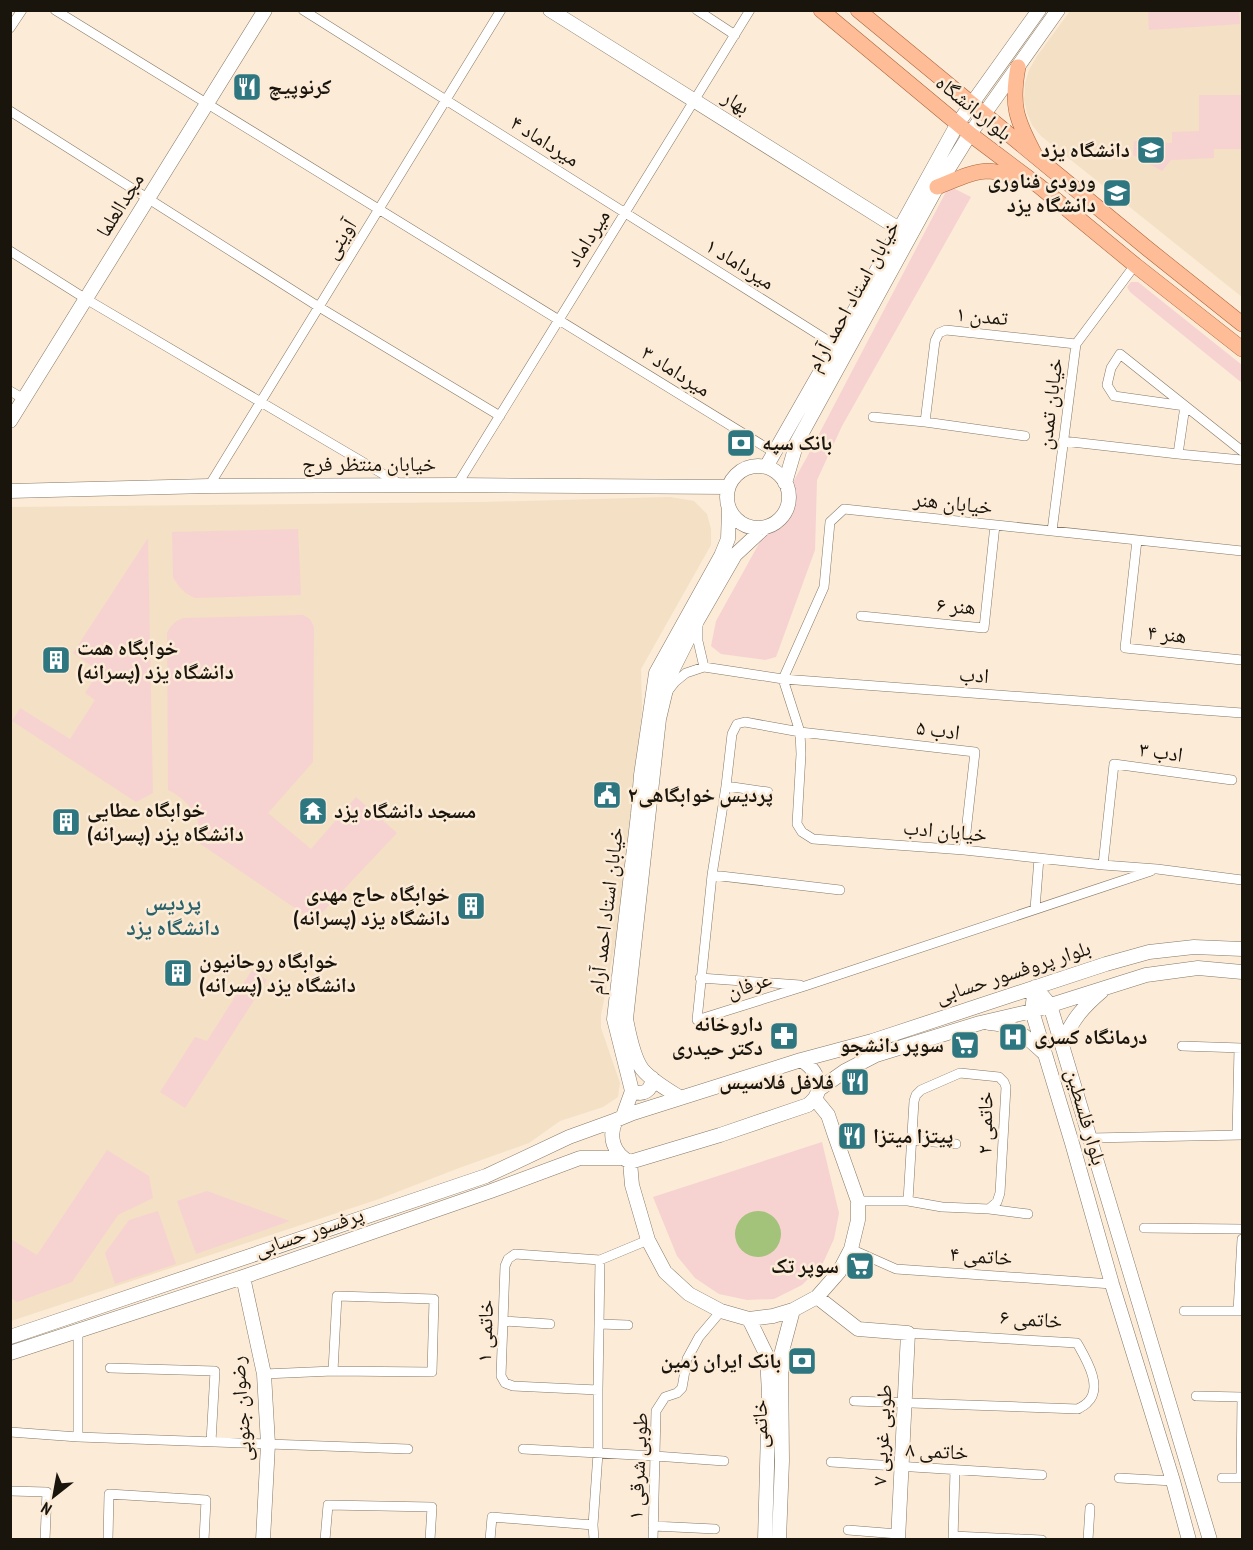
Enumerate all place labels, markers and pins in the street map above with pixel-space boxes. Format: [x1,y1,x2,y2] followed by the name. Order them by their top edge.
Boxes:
[231,71,263,103] restaurant icon: کرنوپیچ
[268,73,332,101] place label: کرنوپیچ
[1135,134,1167,166] school or university icon: دانشگاه یزد
[1041,136,1130,163] place label: دانشگاه یزد
[988,167,1096,218] place label: ورودی فناوری دانشگاه یزد
[1101,177,1133,209] school or university icon: ورودی فناوری دانشگاه یزد
[725,427,757,459] bank icon: بانک سپه
[762,429,832,456] place label: بانک سپه
[77,634,234,685] place label: خوابگاه همت (پسرانه) دانشگاه یزد
[40,644,72,676] building icon: خوابگاه همت (پسرانه) دانشگاه یزد
[591,779,623,811] public building icon: پردیس خوابگاهی٢
[628,781,773,808] place label: پردیس خوابگاهی٢
[297,795,329,827] temple icon: مسجد دانشگاه یزد
[87,796,244,847] place label: خوابگاه عطایی (پسرانه) دانشگاه یزد
[334,797,476,824] place label: مسجد دانشگاه یزد
[50,806,82,838] building icon: خوابگاه عطایی (پسرانه) دانشگاه یزد
[293,880,450,931] place label: خوابگاه حاج مهدی (پسرانه) دانشگاه یزد
[455,890,487,922] building icon: خوابگاه حاج مهدی (پسرانه) دانشگاه یزد
[199,947,356,998] place label: خوابگاه روحانیون (پسرانه) دانشگاه یزد
[162,957,194,989] building icon: خوابگاه روحانیون (پسرانه) دانشگاه یزد
[672,1010,763,1061] place label: داروخانه دکتر حیدری
[768,1020,800,1052] pharmacy icon: داروخانه دکتر حیدری
[997,1021,1029,1053] hospital icon: درمانگاه کسری
[1034,1023,1147,1050] place label: درمانگاه کسری
[949,1029,981,1061] supermarket icon: سوپر دانشجو
[840,1031,944,1058] place label: سوپر دانشجو
[839,1066,871,1098] restaurant icon: فلافل فلاسیس
[719,1068,834,1095] place label: فلافل فلاسیس
[836,1120,868,1152] restaurant icon: پیتزا میتزا
[873,1122,953,1149] place label: پیتزا میتزا
[844,1250,876,1282] supermarket icon: سوپر تک
[771,1252,839,1279] place label: سوپر تک
[786,1345,818,1377] bank icon: بانک ایران زمین
[661,1347,781,1374] place label: بانک ایران زمین

